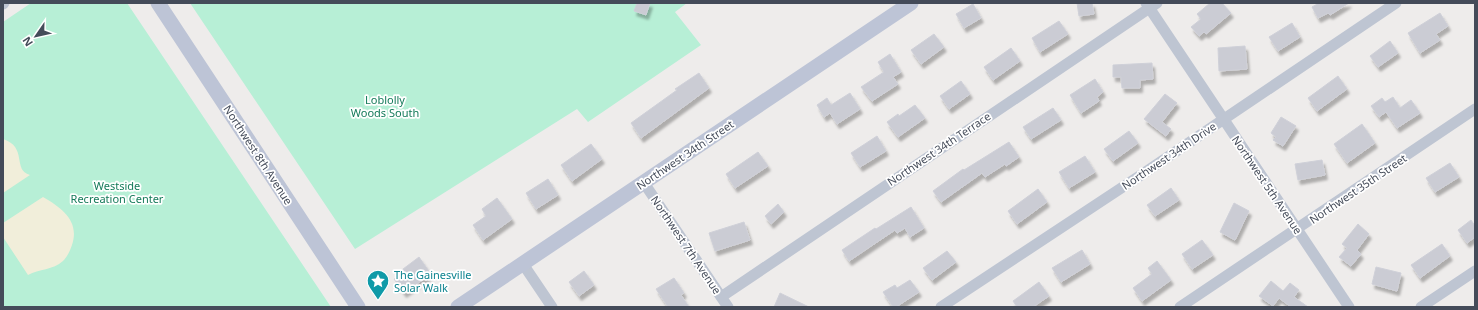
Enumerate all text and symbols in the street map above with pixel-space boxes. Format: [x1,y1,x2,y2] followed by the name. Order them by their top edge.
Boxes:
[16,16,56,56] north arrow
[19,34,36,50] text: N
[351,92,419,120] park label: Loblolly Woods South
[221,102,296,207] street label: Northwest 8th Avenue
[884,108,993,189] street label: Northwest 34th Terrace
[633,116,736,193] street label: Northwest 34th Street
[1119,118,1219,193] street label: Northwest 34th Drive
[1229,133,1306,237] street label: Northwest 5th Avenue
[1306,150,1409,227] street label: Northwest 35th Street
[71,178,164,206] park label: Westside Recreation Center
[648,193,725,297] street label: Northwest 7th Avenue
[394,267,472,295] place label: The Gainesville Solar Walk
[365,268,391,301] place icon: The Gainesville Solar Walk

